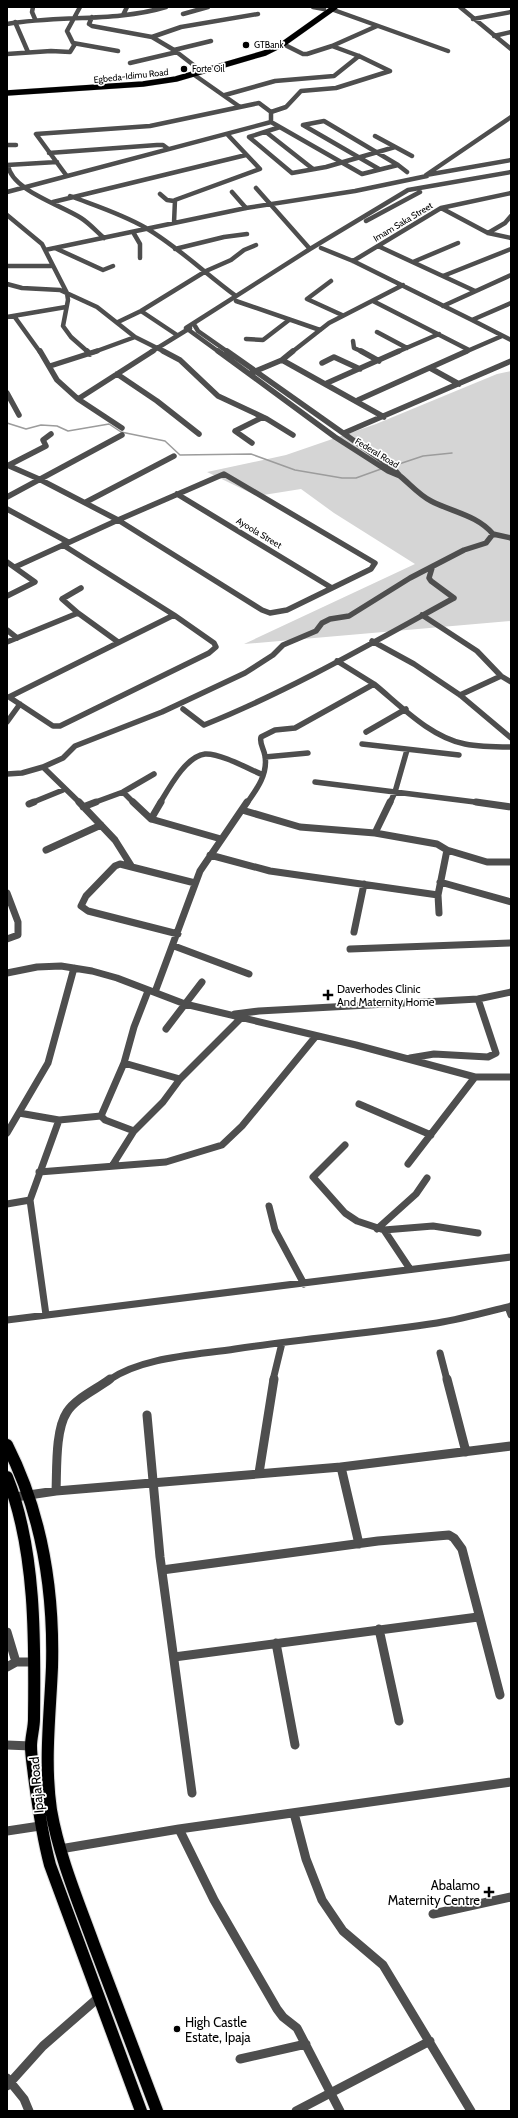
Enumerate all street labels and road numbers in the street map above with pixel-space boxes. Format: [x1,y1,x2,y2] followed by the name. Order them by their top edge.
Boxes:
[93,66,169,85] street label: Egbeda-Idimu Road
[371,200,434,244] street label: Imam Saka Street
[353,435,401,470] street label: Federal Road
[235,515,284,550] street label: Ayoola Street
[26,1756,47,1814] street label: Ipaja Road

